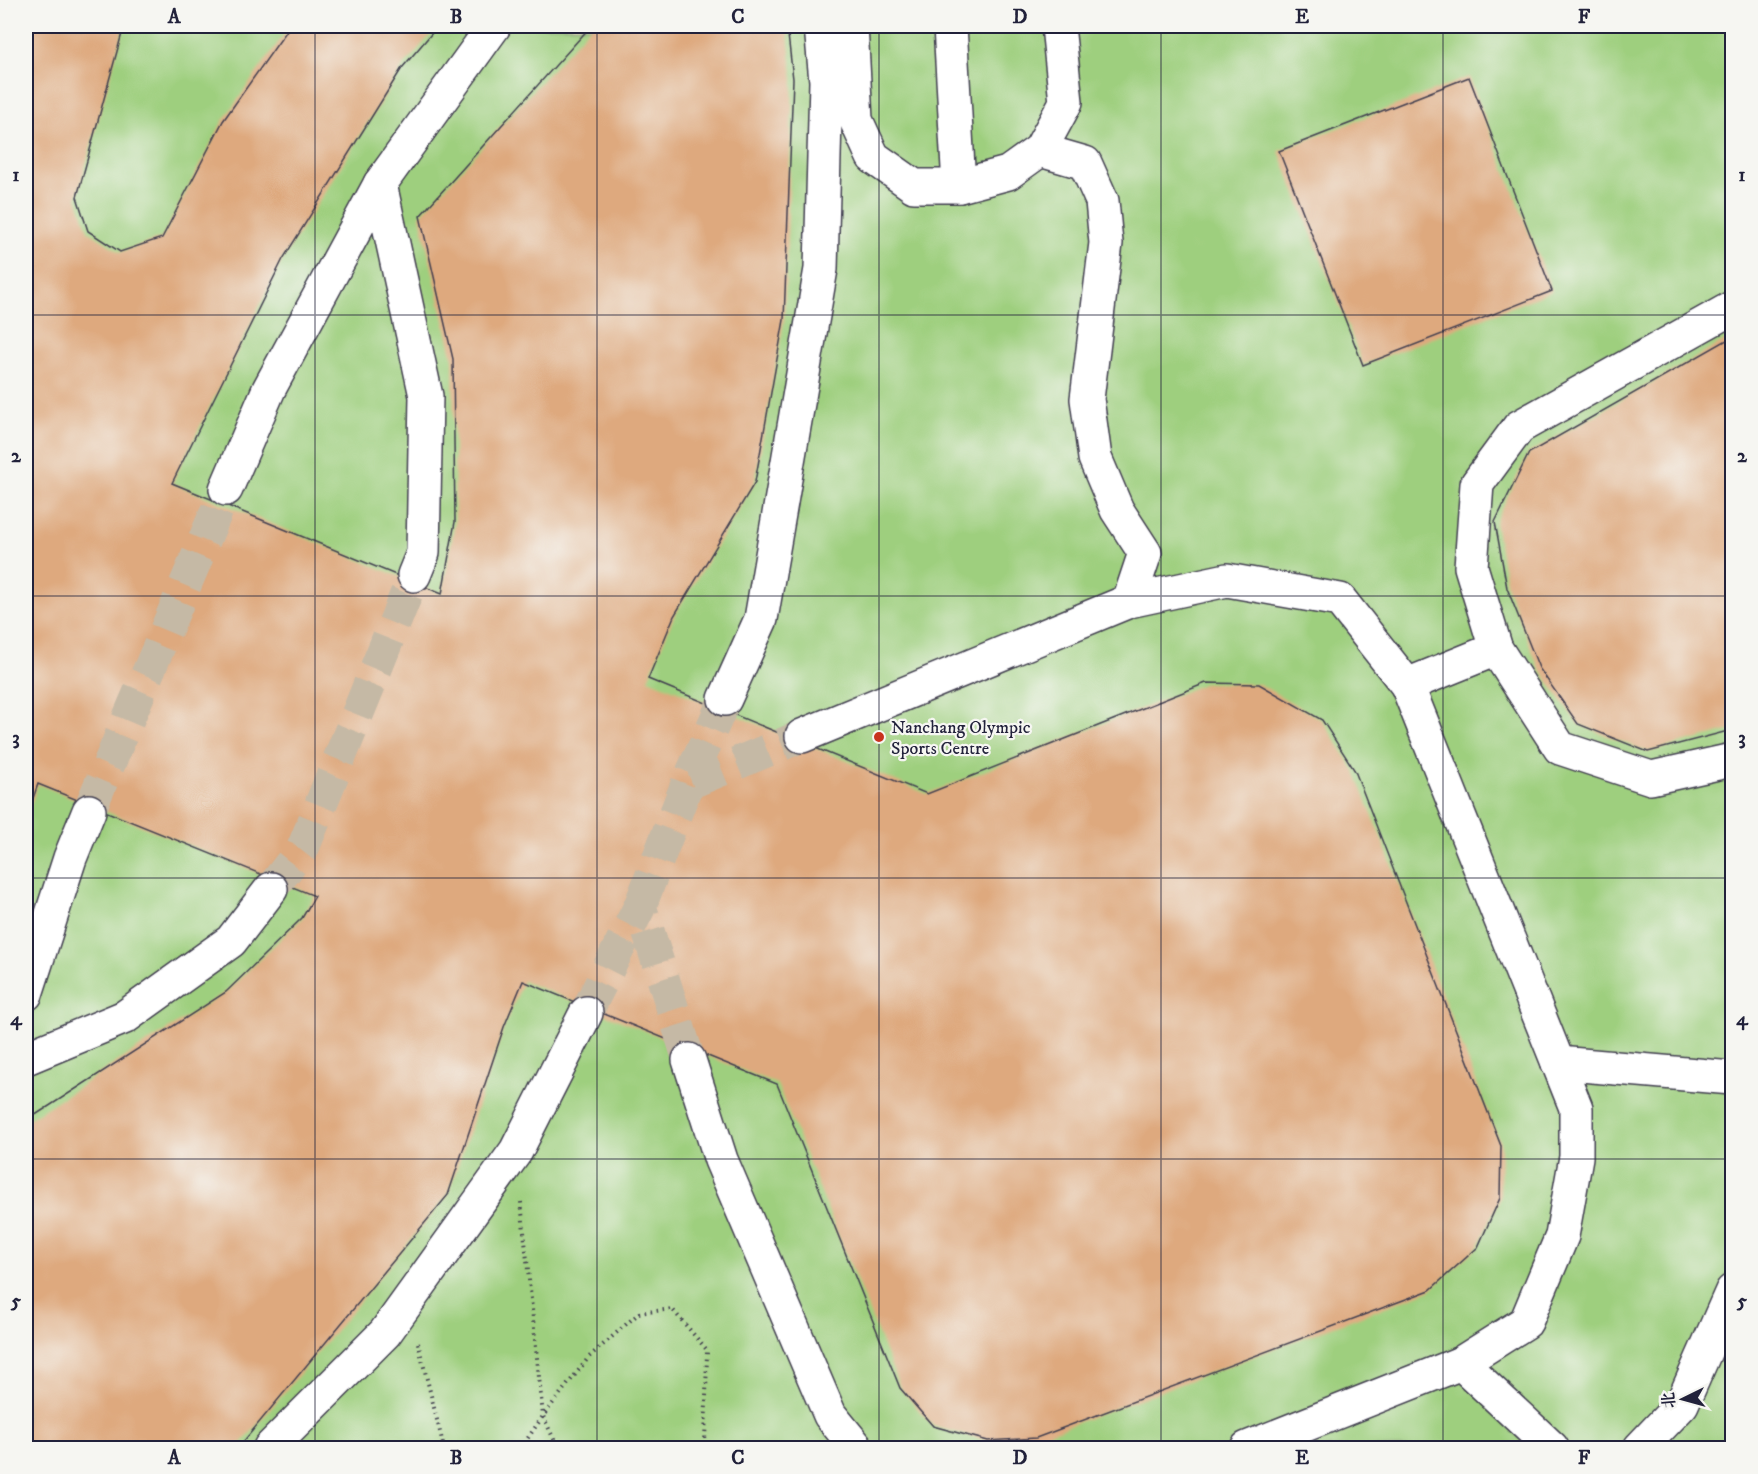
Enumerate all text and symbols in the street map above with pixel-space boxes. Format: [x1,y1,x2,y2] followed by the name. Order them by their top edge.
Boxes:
[167,5,182,30] text: A
[450,5,462,30] text: B
[731,5,745,30] text: C
[1013,5,1028,30] text: D
[1295,5,1309,30] text: E
[1578,5,1591,30] text: F
[12,163,20,188] text: 1
[1738,163,1746,188] text: 1
[11,444,22,469] text: 2
[1737,444,1748,469] text: 2
[891,717,1031,760] place label: Nanchang Olympic Sports Centre
[12,726,20,751] text: 3
[1738,726,1746,751] text: 3
[872,730,886,744] marker: Nanchang Olympic Sports Centre
[10,1007,23,1032] text: 4
[1736,1007,1749,1032] text: 4
[10,1289,21,1314] text: 5
[1736,1289,1747,1314] text: 5
[1653,1369,1713,1429] north arrow
[1658,1391,1680,1409] text: 北
[167,1446,182,1471] text: A
[450,1446,462,1471] text: B
[731,1446,745,1471] text: C
[1013,1446,1028,1471] text: D
[1295,1446,1309,1471] text: E
[1578,1446,1591,1471] text: F

